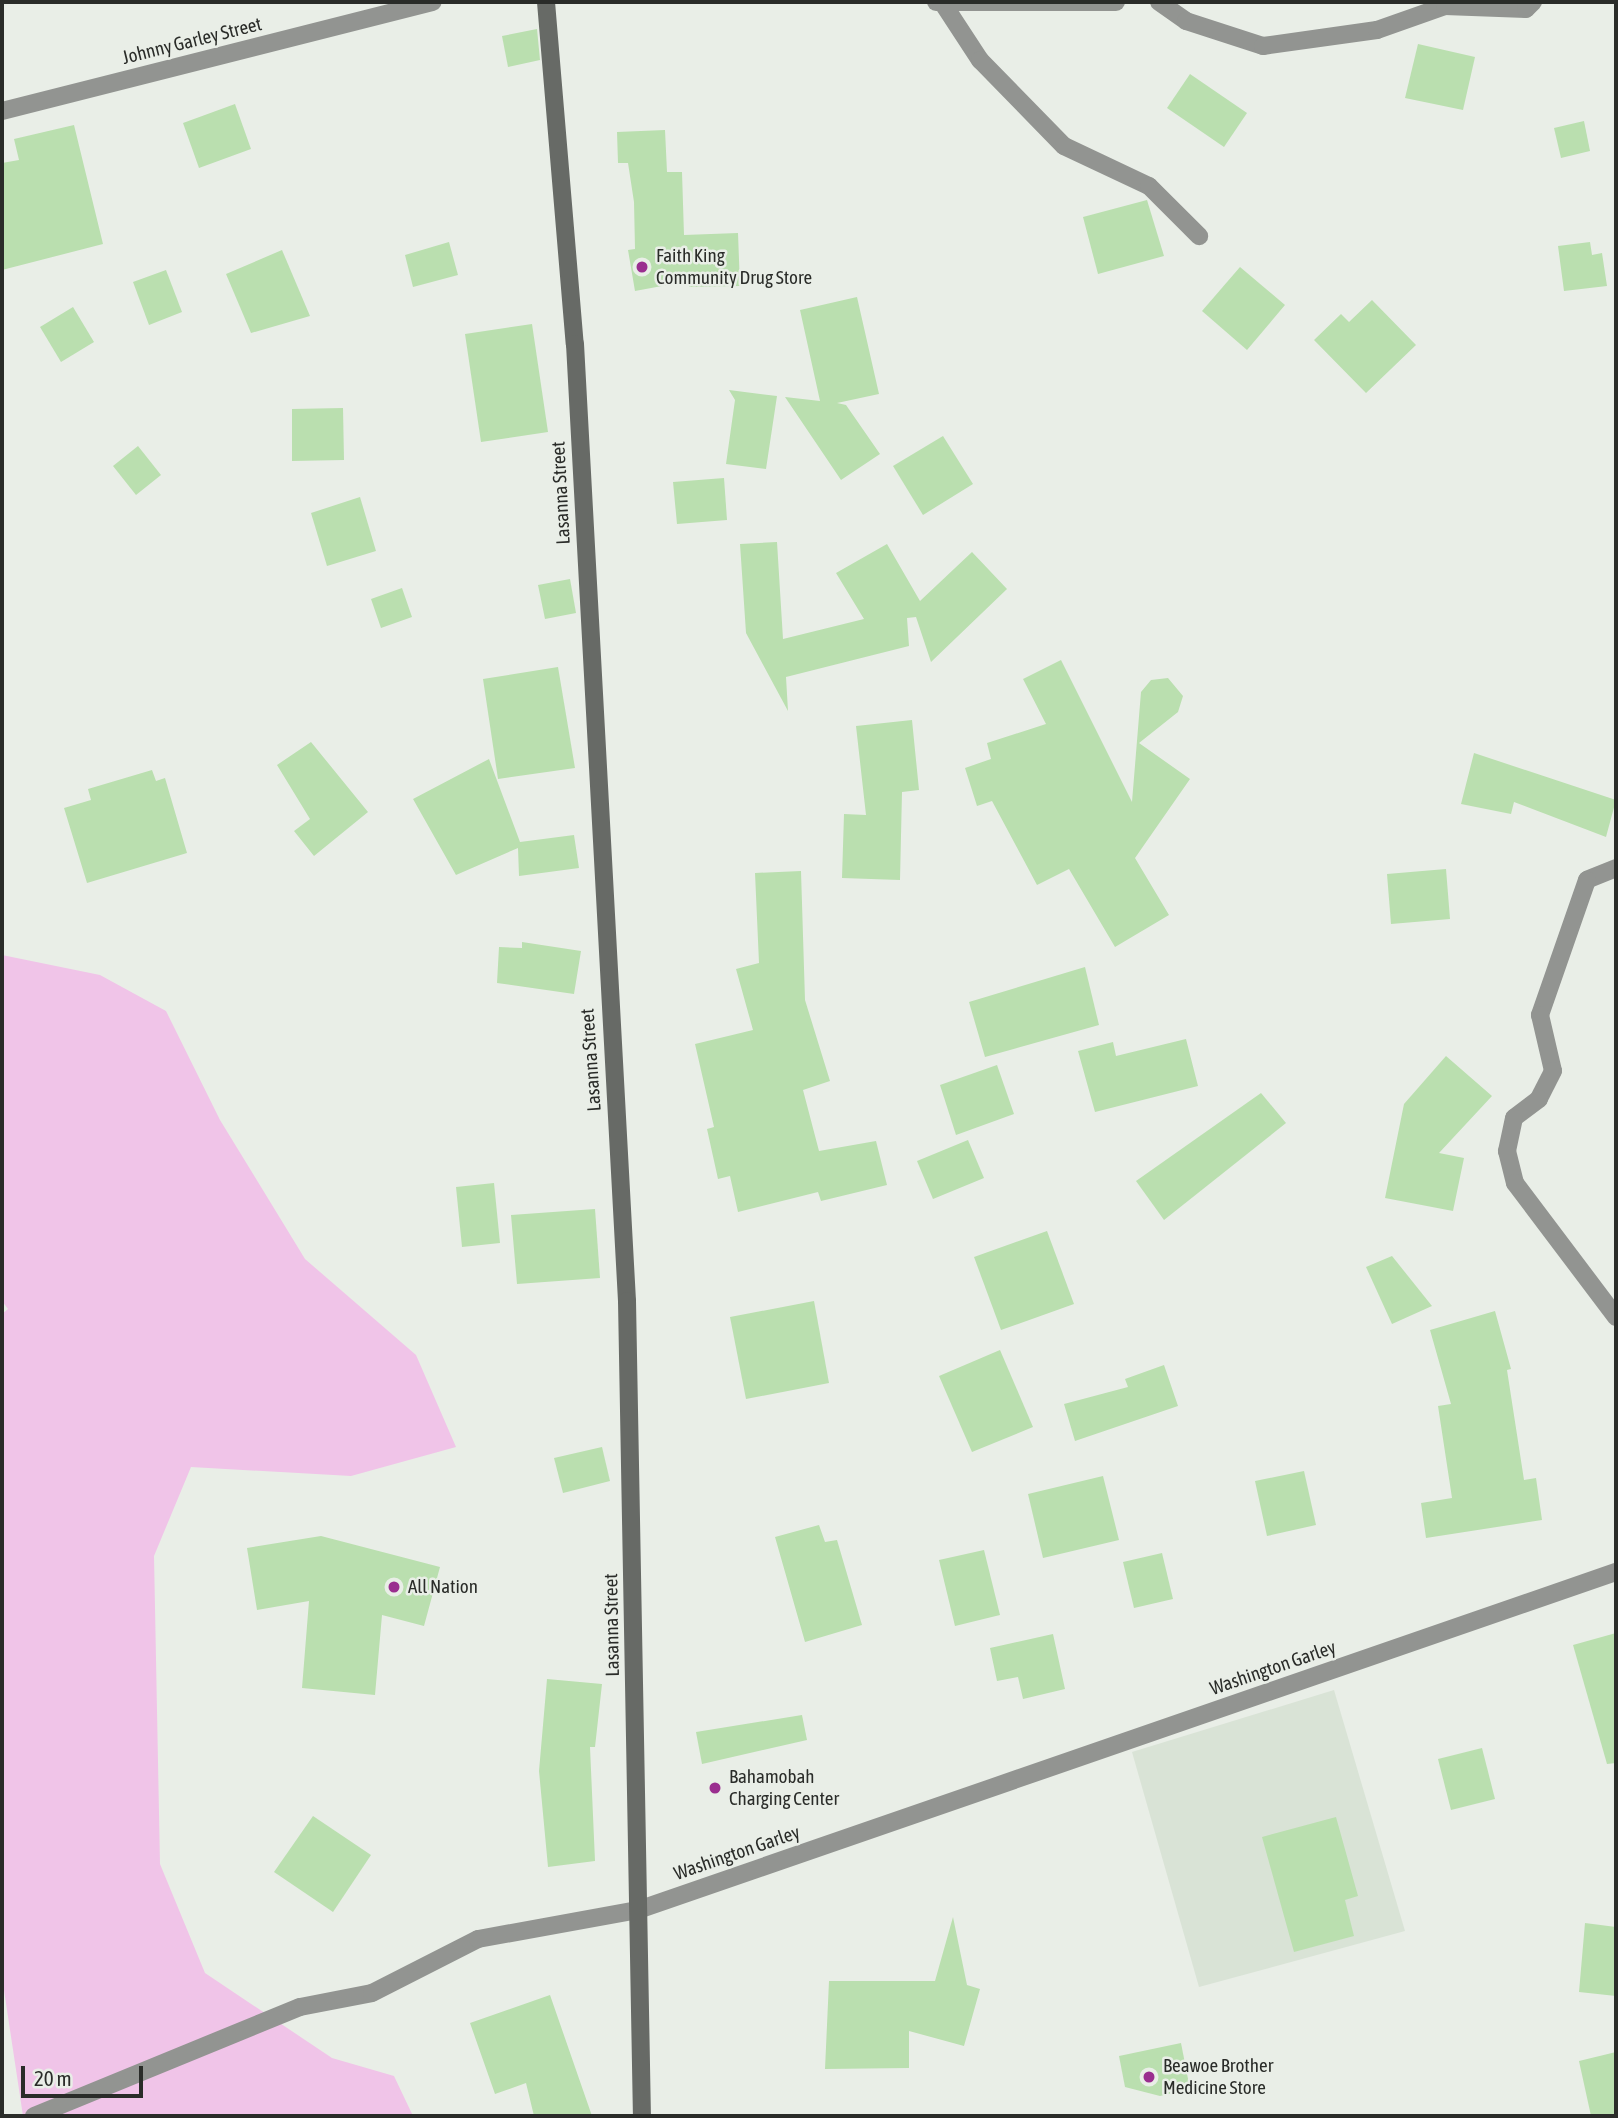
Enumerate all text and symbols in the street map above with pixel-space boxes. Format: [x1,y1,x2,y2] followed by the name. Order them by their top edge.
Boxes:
[120,13,264,69] street label: Johnny Garley Street
[656,245,812,289] place label: Faith King Community Drug Store
[634,259,650,275] marker: Faith King Community Drug Store
[547,441,575,545] street label: Lasanna Street
[576,1008,606,1112] street label: Lasanna Street
[600,1573,624,1677] street label: Lasanna Street
[408,1576,478,1598] place label: All Nation
[386,1579,402,1595] marker: All Nation
[1207,1636,1339,1700] street label: Washington Garley
[729,1766,839,1810] place label: Bahamobah Charging Center
[707,1780,723,1796] marker: Bahamobah Charging Center
[671,1821,803,1885] street label: Washington Garley
[24,2052,147,2096] scale bar
[1163,2055,1273,2099] place label: Beawoe Brother Medicine Store
[34,2066,72,2090] text: 20 m
[1141,2069,1157,2085] marker: Beawoe Brother Medicine Store

